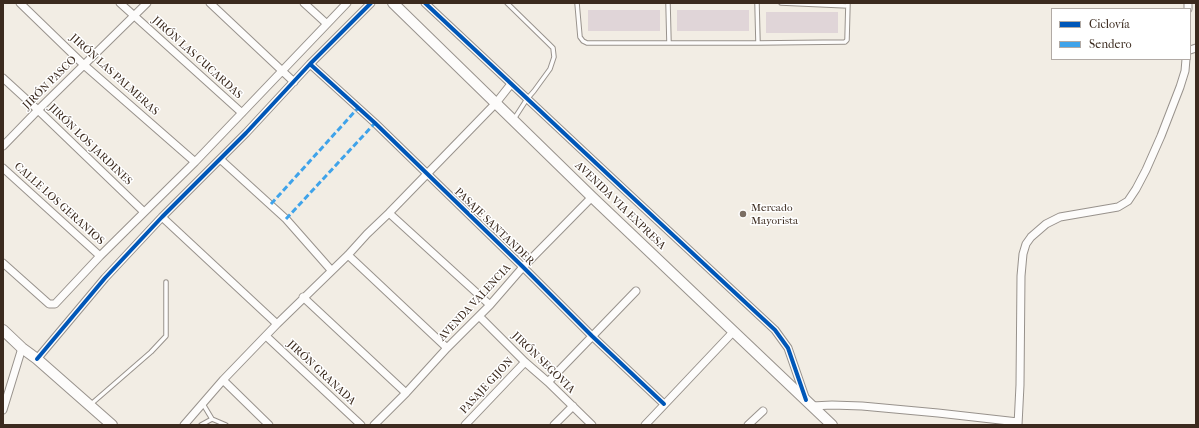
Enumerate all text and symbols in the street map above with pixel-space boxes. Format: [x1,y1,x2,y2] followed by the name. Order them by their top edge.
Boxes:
[1051,8,1191,60] legend
[149,14,245,102] street label: JIRÓN LAS CUCARDAS
[1089,17,1130,31] text: Ciclovía
[67,32,161,118] street label: JIRÓN LAS PALMERAS
[1089,37,1132,51] text: Sendero
[20,53,80,113] street label: JIRÓN PASCO
[45,102,135,188] street label: JIRÓN LOS JARDINES
[572,159,668,253] street label: AVENIDA VIA EXPRESA
[11,160,107,248] street label: CALLE LOS GERANIOS
[451,185,537,269] street label: PASAJE SANTANDER
[751,201,798,227] place label: Mercado Mayorista
[738,209,748,219] marker: Mercado Mayorista
[436,262,514,344] street label: AVENDA VALENCIA
[509,330,577,396] street label: JIRÓN SEGOVIA
[284,338,358,408] street label: JIRÓN GRANADA
[458,355,516,417] street label: PASAJE GIJON

